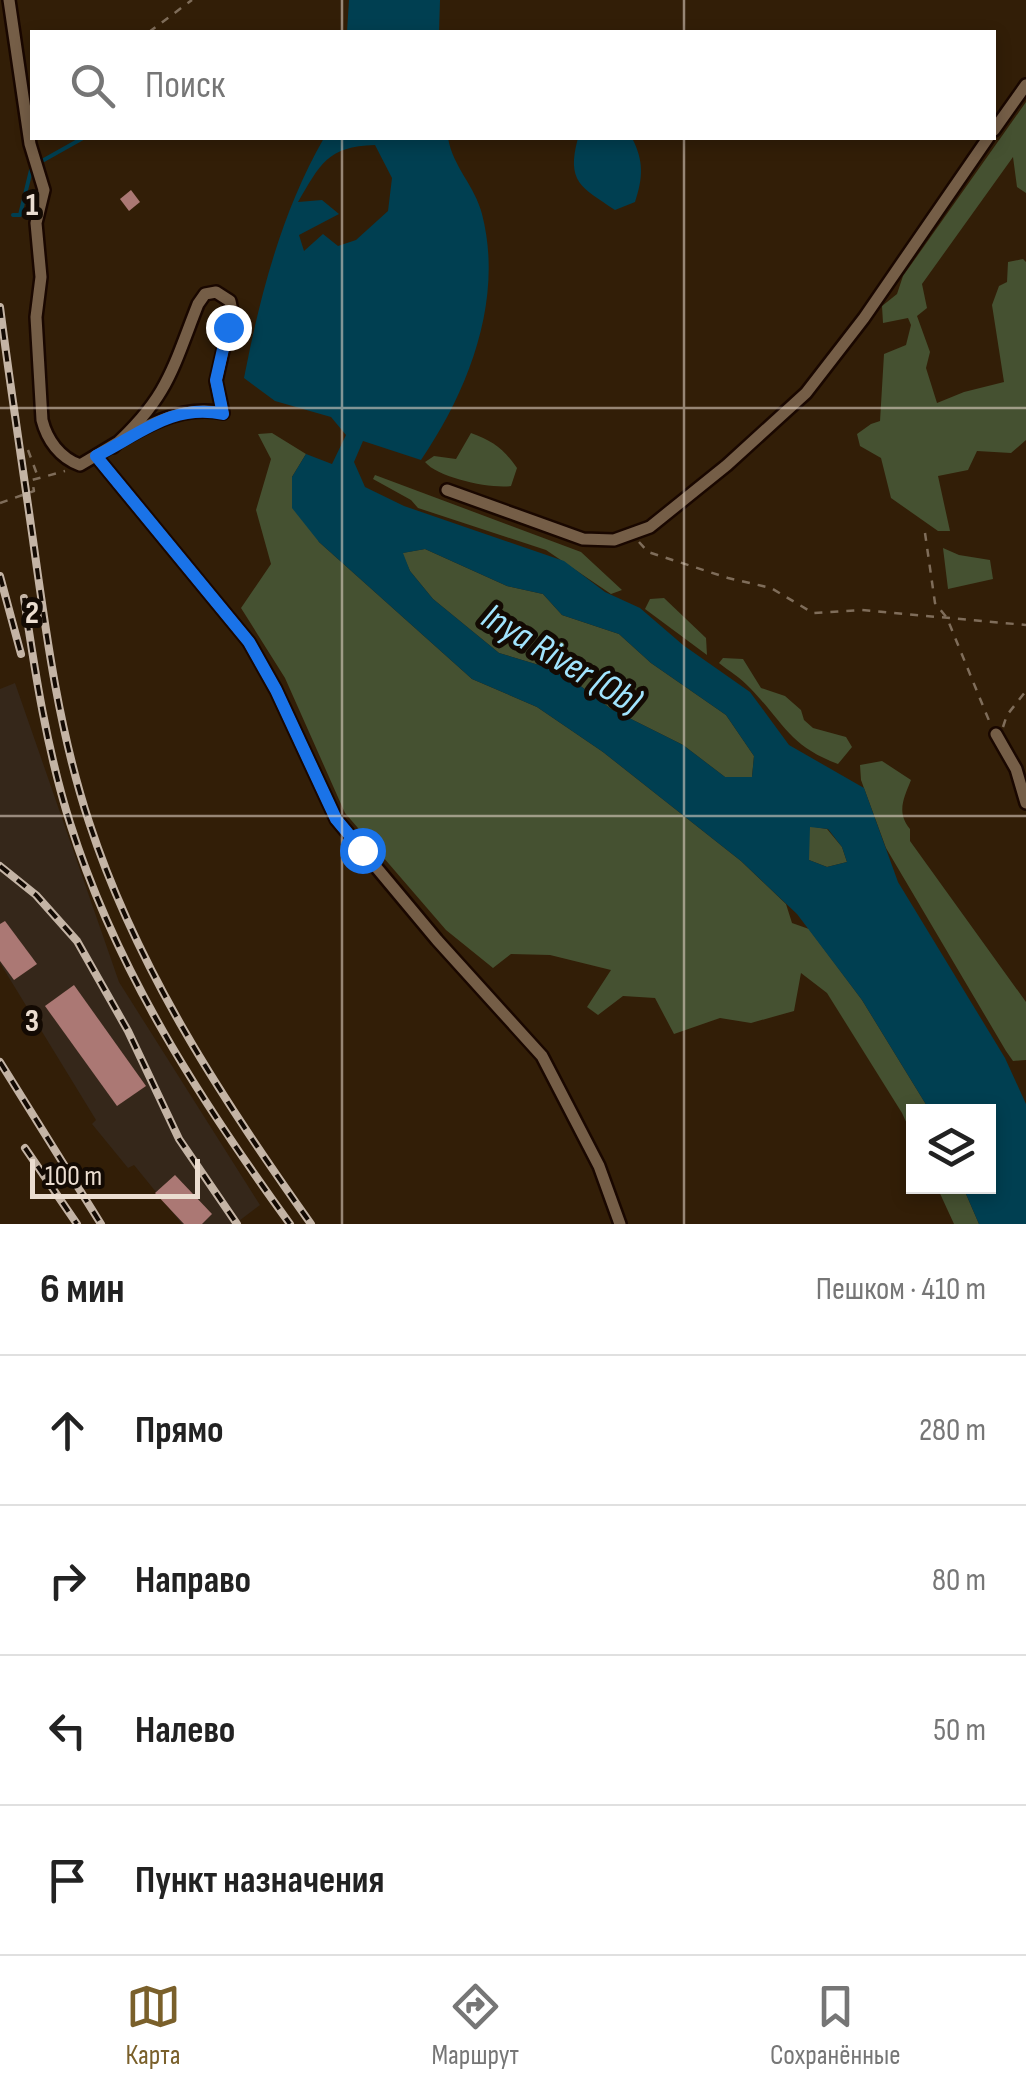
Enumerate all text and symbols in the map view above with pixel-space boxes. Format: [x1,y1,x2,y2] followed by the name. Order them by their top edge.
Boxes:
[30,30,996,140] search box
[65,58,120,113] icon: search
[145,63,225,108] text: Поиск
[26,186,39,225] text: 1
[206,305,252,351] route end
[25,594,39,633] text: 2
[473,594,650,725] water label: Inya River (Ob)
[340,828,386,874] route start
[25,1002,39,1041] text: 3
[906,1104,996,1194] map controls
[906,1104,996,1194] button: layers
[30,1154,200,1198] scale bar
[45,1160,102,1193] text: 100 m
[40,1264,125,1315] text: 6 мин
[816,1270,986,1309] text: Пешком · 410 m
[40,1403,95,1458] icon: ahead
[135,1408,224,1453] text: Прямо
[919,1411,986,1450] text: 280 m
[40,1553,95,1608] icon: right
[135,1558,251,1603] text: Направо
[932,1561,986,1600] text: 80 m
[40,1703,95,1758] icon: left
[135,1708,235,1753] text: Налево
[933,1711,986,1750] text: 50 m
[40,1853,95,1908] icon: arrive
[135,1858,384,1903] text: Пункт назначения
[125,1979,181,2072] tab: Карта
[431,1979,519,2072] tab: Маршрут
[770,1979,901,2072] tab: Сохранённые

